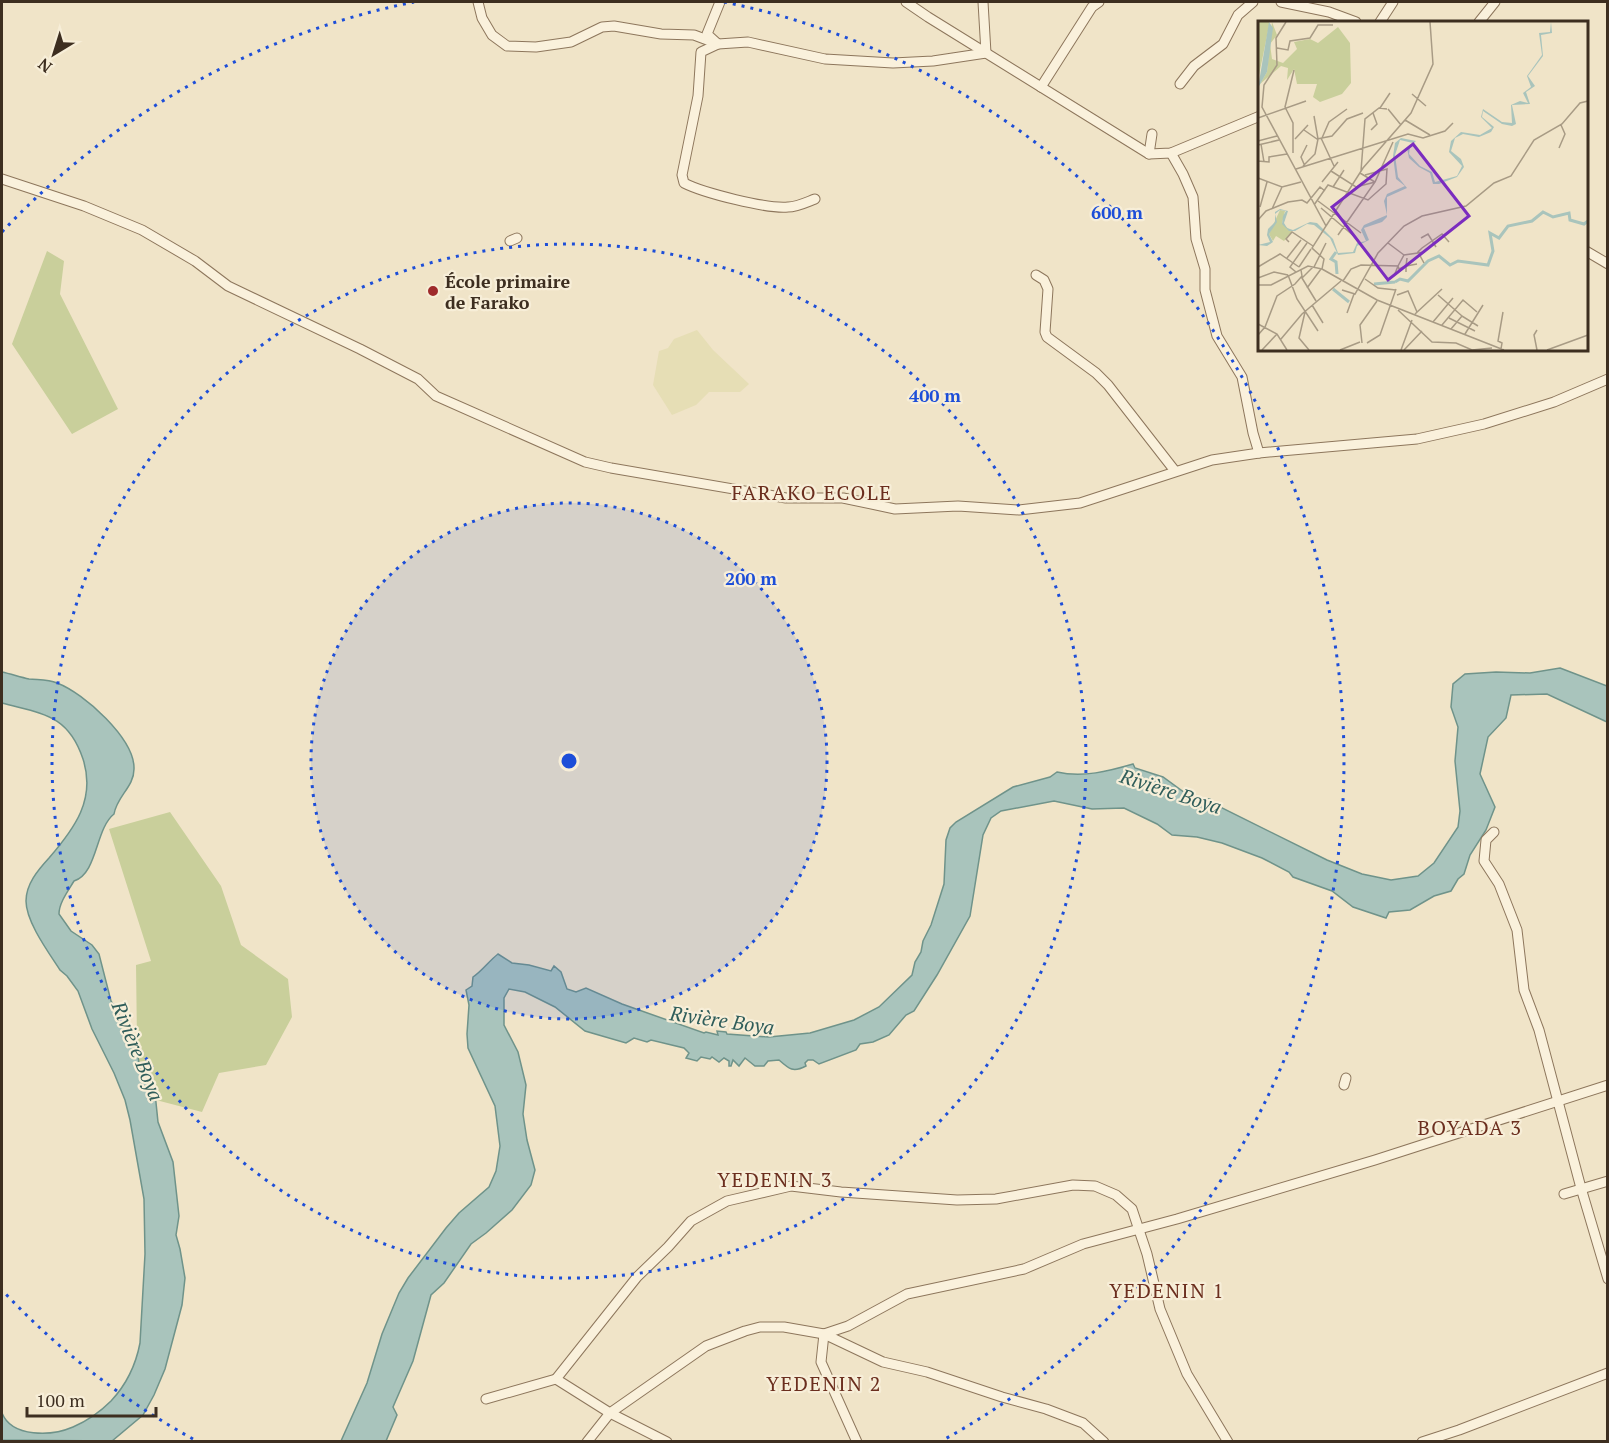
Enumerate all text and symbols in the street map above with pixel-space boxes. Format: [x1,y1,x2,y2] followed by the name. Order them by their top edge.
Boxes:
[1258,21,1588,351] inset map
[24,24,84,84] north arrow
[33,53,56,78] text: N
[1091,200,1143,224] text: 600 m
[445,269,571,314] place label: École primaire de Farako
[426,284,440,298] marker: École primaire de Farako
[909,383,961,407] text: 400 m
[732,479,892,506] district label: FARAKO ECOLE
[725,566,777,590] text: 200 m
[559,751,579,771] centre of rings
[1116,762,1225,820] water label: Rivière Boya
[105,996,170,1105] water label: Rivière Boya
[667,999,776,1041] water label: Rivière Boya
[1418,1114,1522,1141] district label: BOYADA 3
[717,1166,833,1193] district label: YEDENIN 3
[1109,1277,1225,1304] district label: YEDENIN 1
[766,1370,882,1397] district label: YEDENIN 2
[27,1380,156,1418] scale bar
[36,1388,85,1412] text: 100 m

